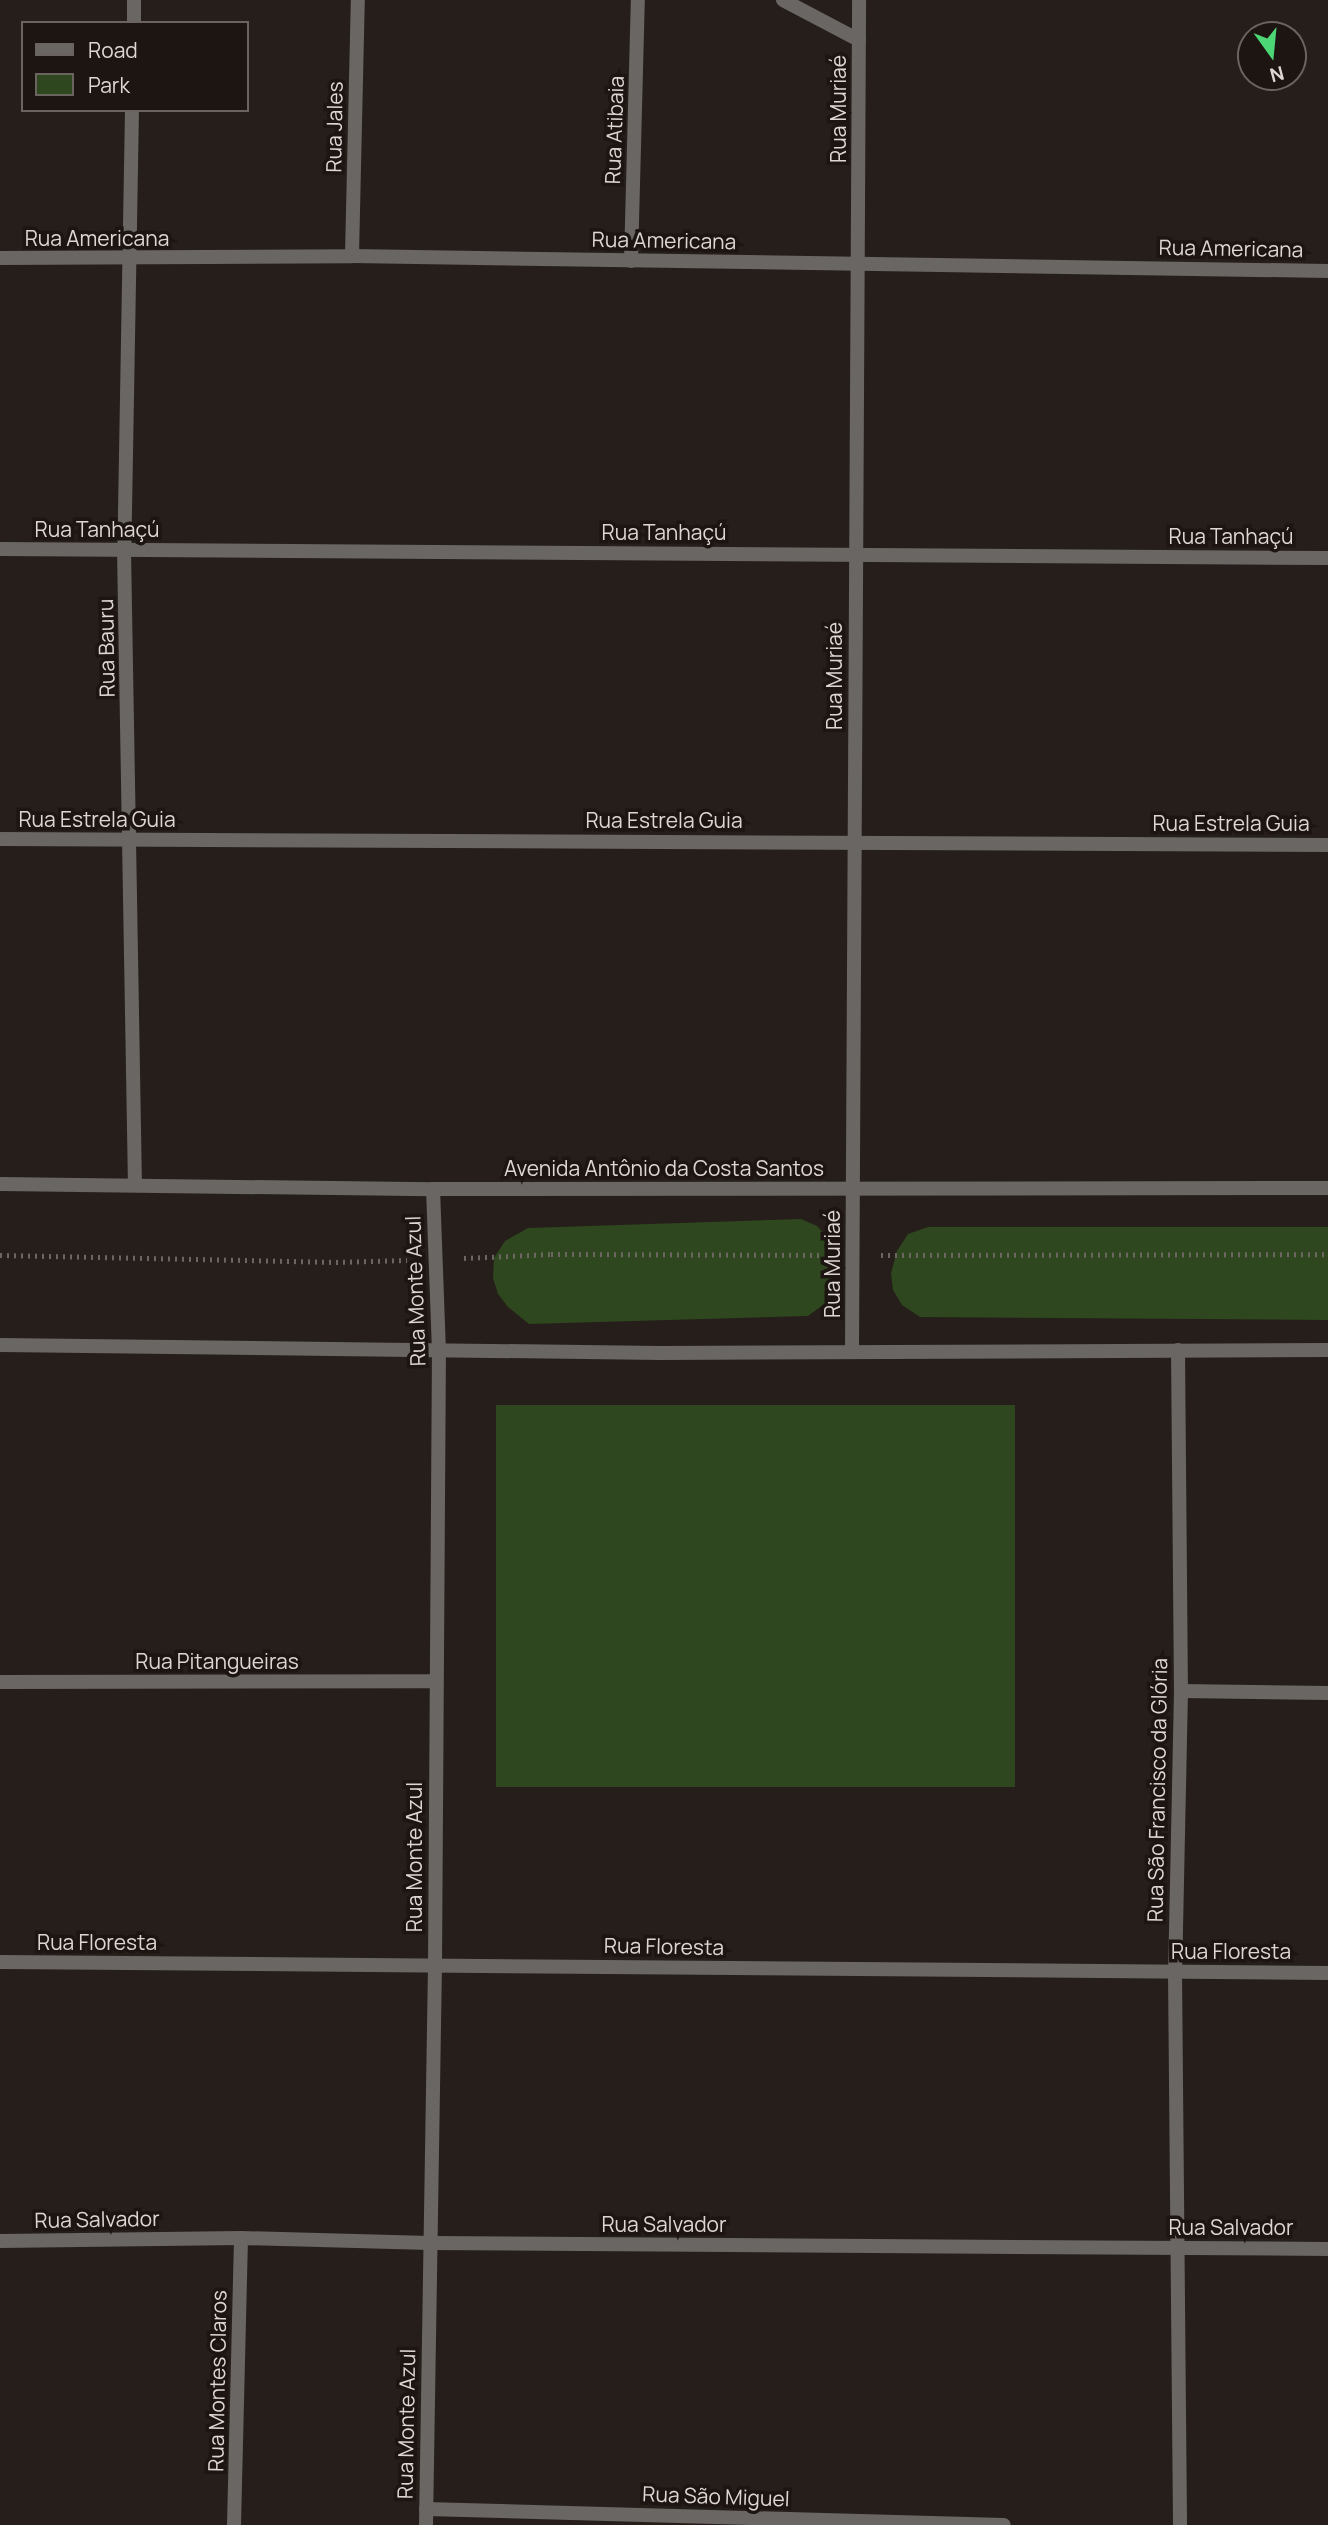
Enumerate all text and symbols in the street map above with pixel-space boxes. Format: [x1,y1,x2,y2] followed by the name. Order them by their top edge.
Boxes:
[21,21,248,112] legend
[1237,21,1307,91] north arrow
[88,36,138,64] text: Road
[825,55,851,163] street label: Rua Muriaé
[1267,60,1287,89] text: N
[88,71,130,99] text: Park
[600,75,628,185] street label: Rua Atibaia
[321,81,347,173] street label: Rua Jales
[25,225,169,251] street label: Rua Americana
[591,226,737,254] street label: Rua Americana
[1158,234,1304,262] street label: Rua Americana
[34,516,160,542] street label: Rua Tanhaçú
[601,519,727,545] street label: Rua Tanhaçú
[1168,523,1294,549] street label: Rua Tanhaçú
[93,598,119,698] street label: Rua Bauru
[821,622,847,730] street label: Rua Muriaé
[18,806,176,832] street label: Rua Estrela Guia
[585,807,743,833] street label: Rua Estrela Guia
[1152,810,1310,836] street label: Rua Estrela Guia
[504,1155,824,1181] street label: Avenida Antônio da Costa Santos
[819,1210,845,1318] street label: Rua Muriaé
[400,1215,430,1367] street label: Rua Monte Azul
[135,1648,299,1674] street label: Rua Pitangueiras
[1142,1658,1172,1922] street label: Rua São Francisco da Glória
[401,1782,427,1932] street label: Rua Monte Azul
[37,1929,157,1955] street label: Rua Floresta
[604,1932,724,1960] street label: Rua Floresta
[1171,1938,1291,1964] street label: Rua Floresta
[34,2205,160,2233] street label: Rua Salvador
[601,2211,727,2237] street label: Rua Salvador
[1168,2214,1294,2240] street label: Rua Salvador
[203,2290,231,2472] street label: Rua Montes Claros
[392,2349,420,2499] street label: Rua Monte Azul
[642,2481,790,2511] street label: Rua São Miguel

